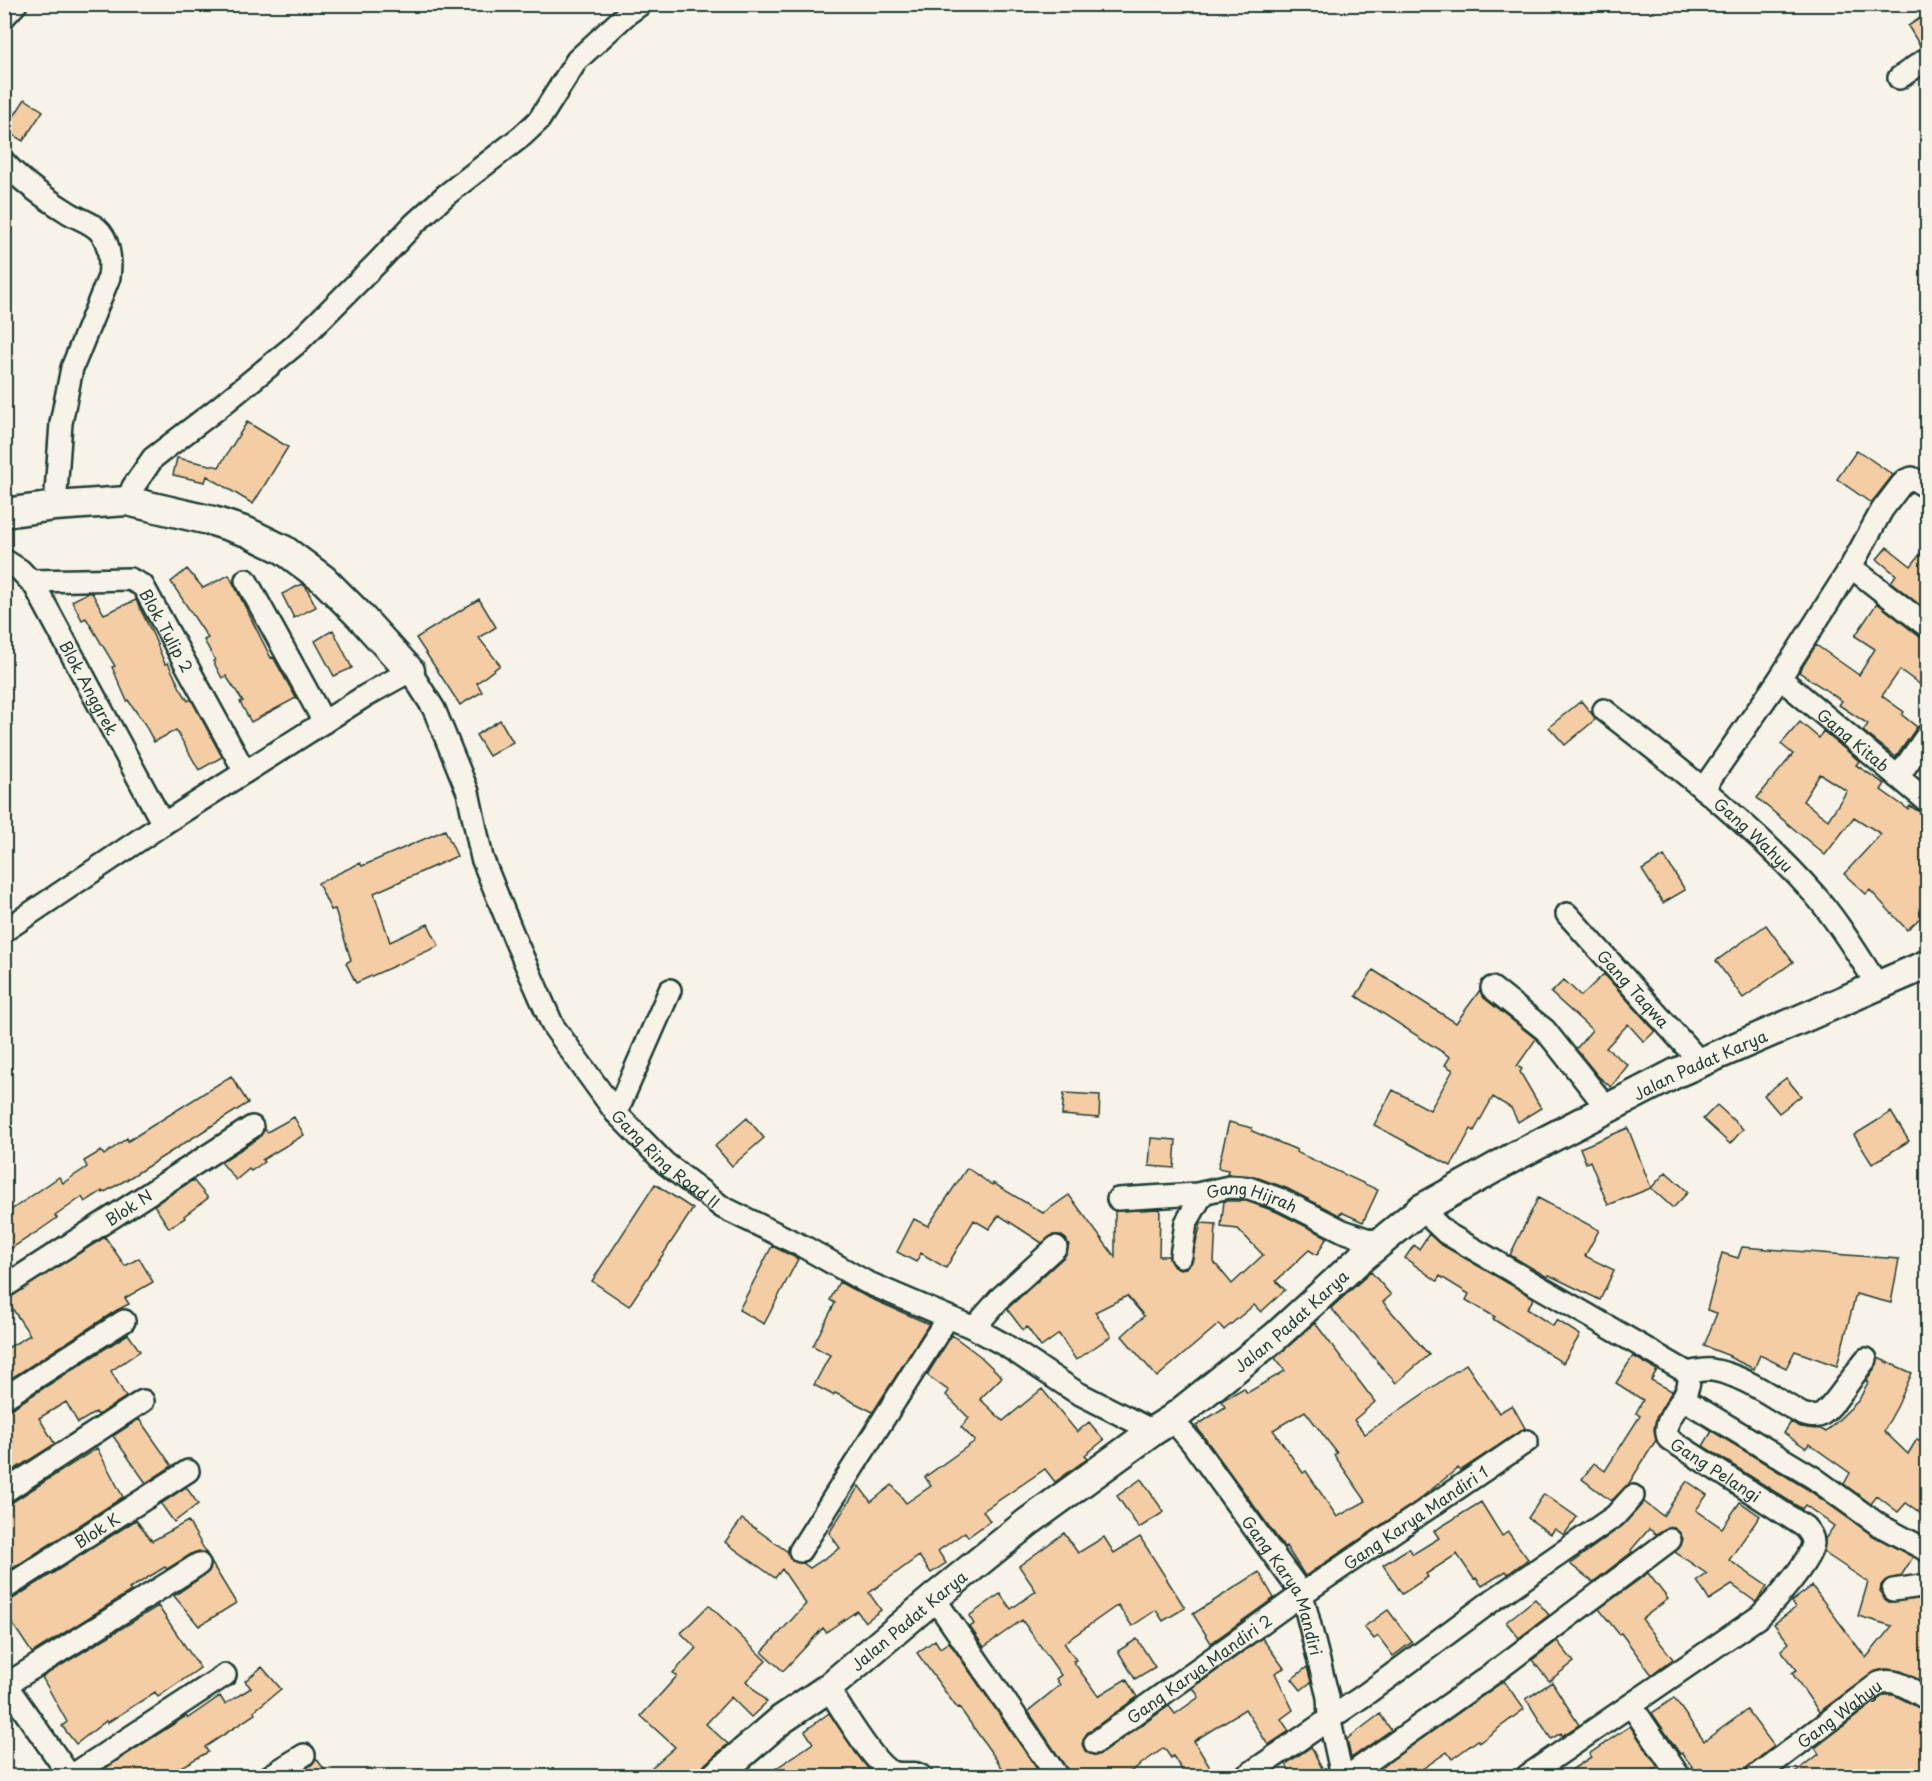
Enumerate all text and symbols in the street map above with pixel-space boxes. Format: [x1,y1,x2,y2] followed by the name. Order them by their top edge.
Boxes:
[134,584,200,676] street label: Blok Tulip 2
[54,636,125,739] street label: Blok Anggrek
[1812,702,1895,777] street label: Gang Kitab
[1709,791,1799,877] street label: Gang Wahyu
[1592,944,1676,1033] street label: Gang Taqwa
[1629,1023,1771,1105] street label: Jalan Padat Karya
[606,1104,725,1213] street label: Gang Ring Road II
[1204,1175,1302,1218] street label: Gang Hijrah
[100,1183,157,1231] street label: Blok N
[1228,1264,1353,1378] street label: Jalan Padat Karya
[1666,1431,1766,1507] street label: Gang Pelangi
[1338,1459,1492,1575] street label: Gang Karya Mandiri 1
[69,1506,124,1553] street label: Blok K
[1237,1510,1329,1658] street label: Gang Karya Mandiri
[845,1564,972,1676] street label: Jalan Padat Karya
[1121,1608,1276,1729] street label: Gang Karya Mandiri 2
[1792,1673,1886,1753] street label: Gang Wahyu

